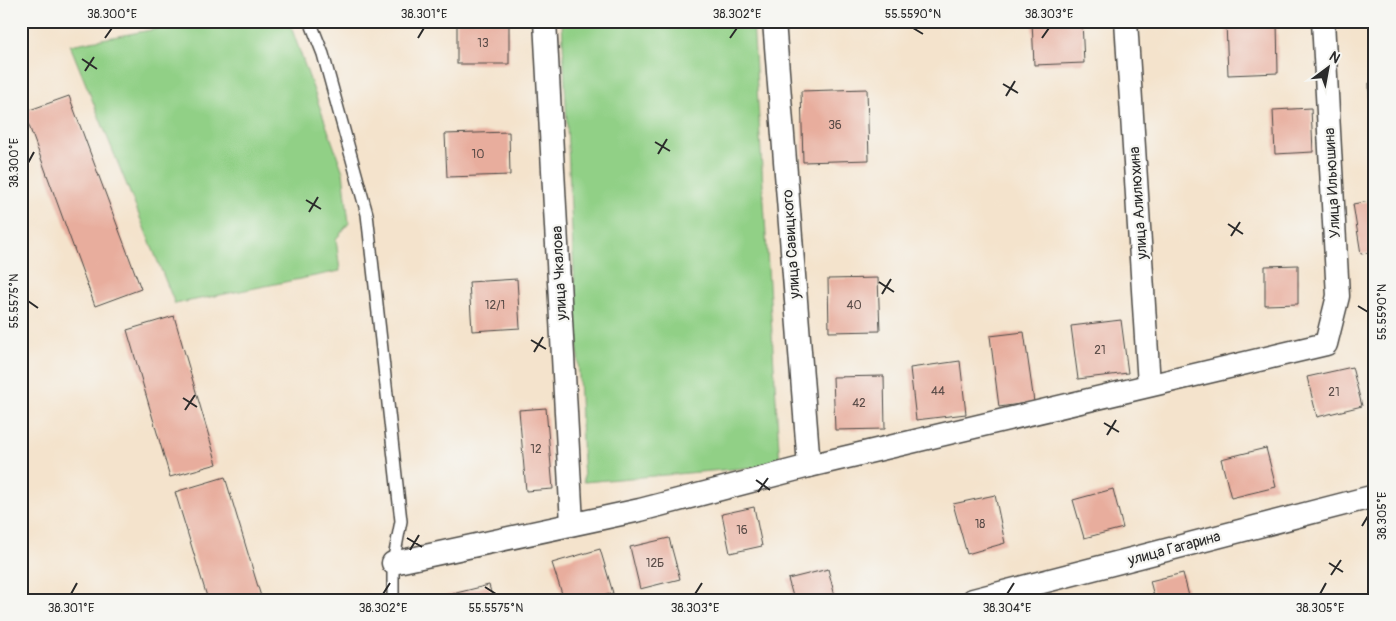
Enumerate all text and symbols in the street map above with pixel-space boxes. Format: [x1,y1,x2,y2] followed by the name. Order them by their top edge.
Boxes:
[87,7,137,22] text: 38.300°E
[401,7,447,22] text: 38.301°E
[713,7,761,22] text: 38.302°E
[885,7,941,22] text: 55.5590°N
[1025,7,1073,22] text: 38.303°E
[477,36,489,51] house number: 13
[1304,42,1354,92] north arrow
[1326,48,1343,67] text: N
[828,118,842,133] house number: 36
[1320,127,1345,239] street label: Улица Ильюшина
[7,138,22,188] text: 38.300°E
[1125,146,1152,261] street label: улица Алилюхина
[472,147,484,162] house number: 10
[778,189,805,300] street label: улица Савицкого
[548,225,572,322] street label: улица Чкалова
[7,274,22,328] text: 55.5575°N
[1375,284,1390,340] text: 55.5590°N
[485,298,505,313] house number: 12/1
[846,298,862,313] house number: 40
[1094,343,1106,358] house number: 21
[931,384,945,399] house number: 44
[1328,385,1340,400] house number: 21
[852,396,866,411] house number: 42
[530,442,542,457] house number: 12
[1375,492,1390,540] text: 38.305°E
[975,517,985,532] house number: 18
[736,523,748,538] house number: 16
[1125,527,1223,570] street label: улица Гагарина
[646,556,664,571] house number: 12Б
[48,601,94,616] text: 38.301°E
[359,601,407,616] text: 38.302°E
[469,601,523,616] text: 55.5575°N
[671,601,719,616] text: 38.303°E
[983,601,1031,616] text: 38.304°E
[1296,601,1344,616] text: 38.305°E

